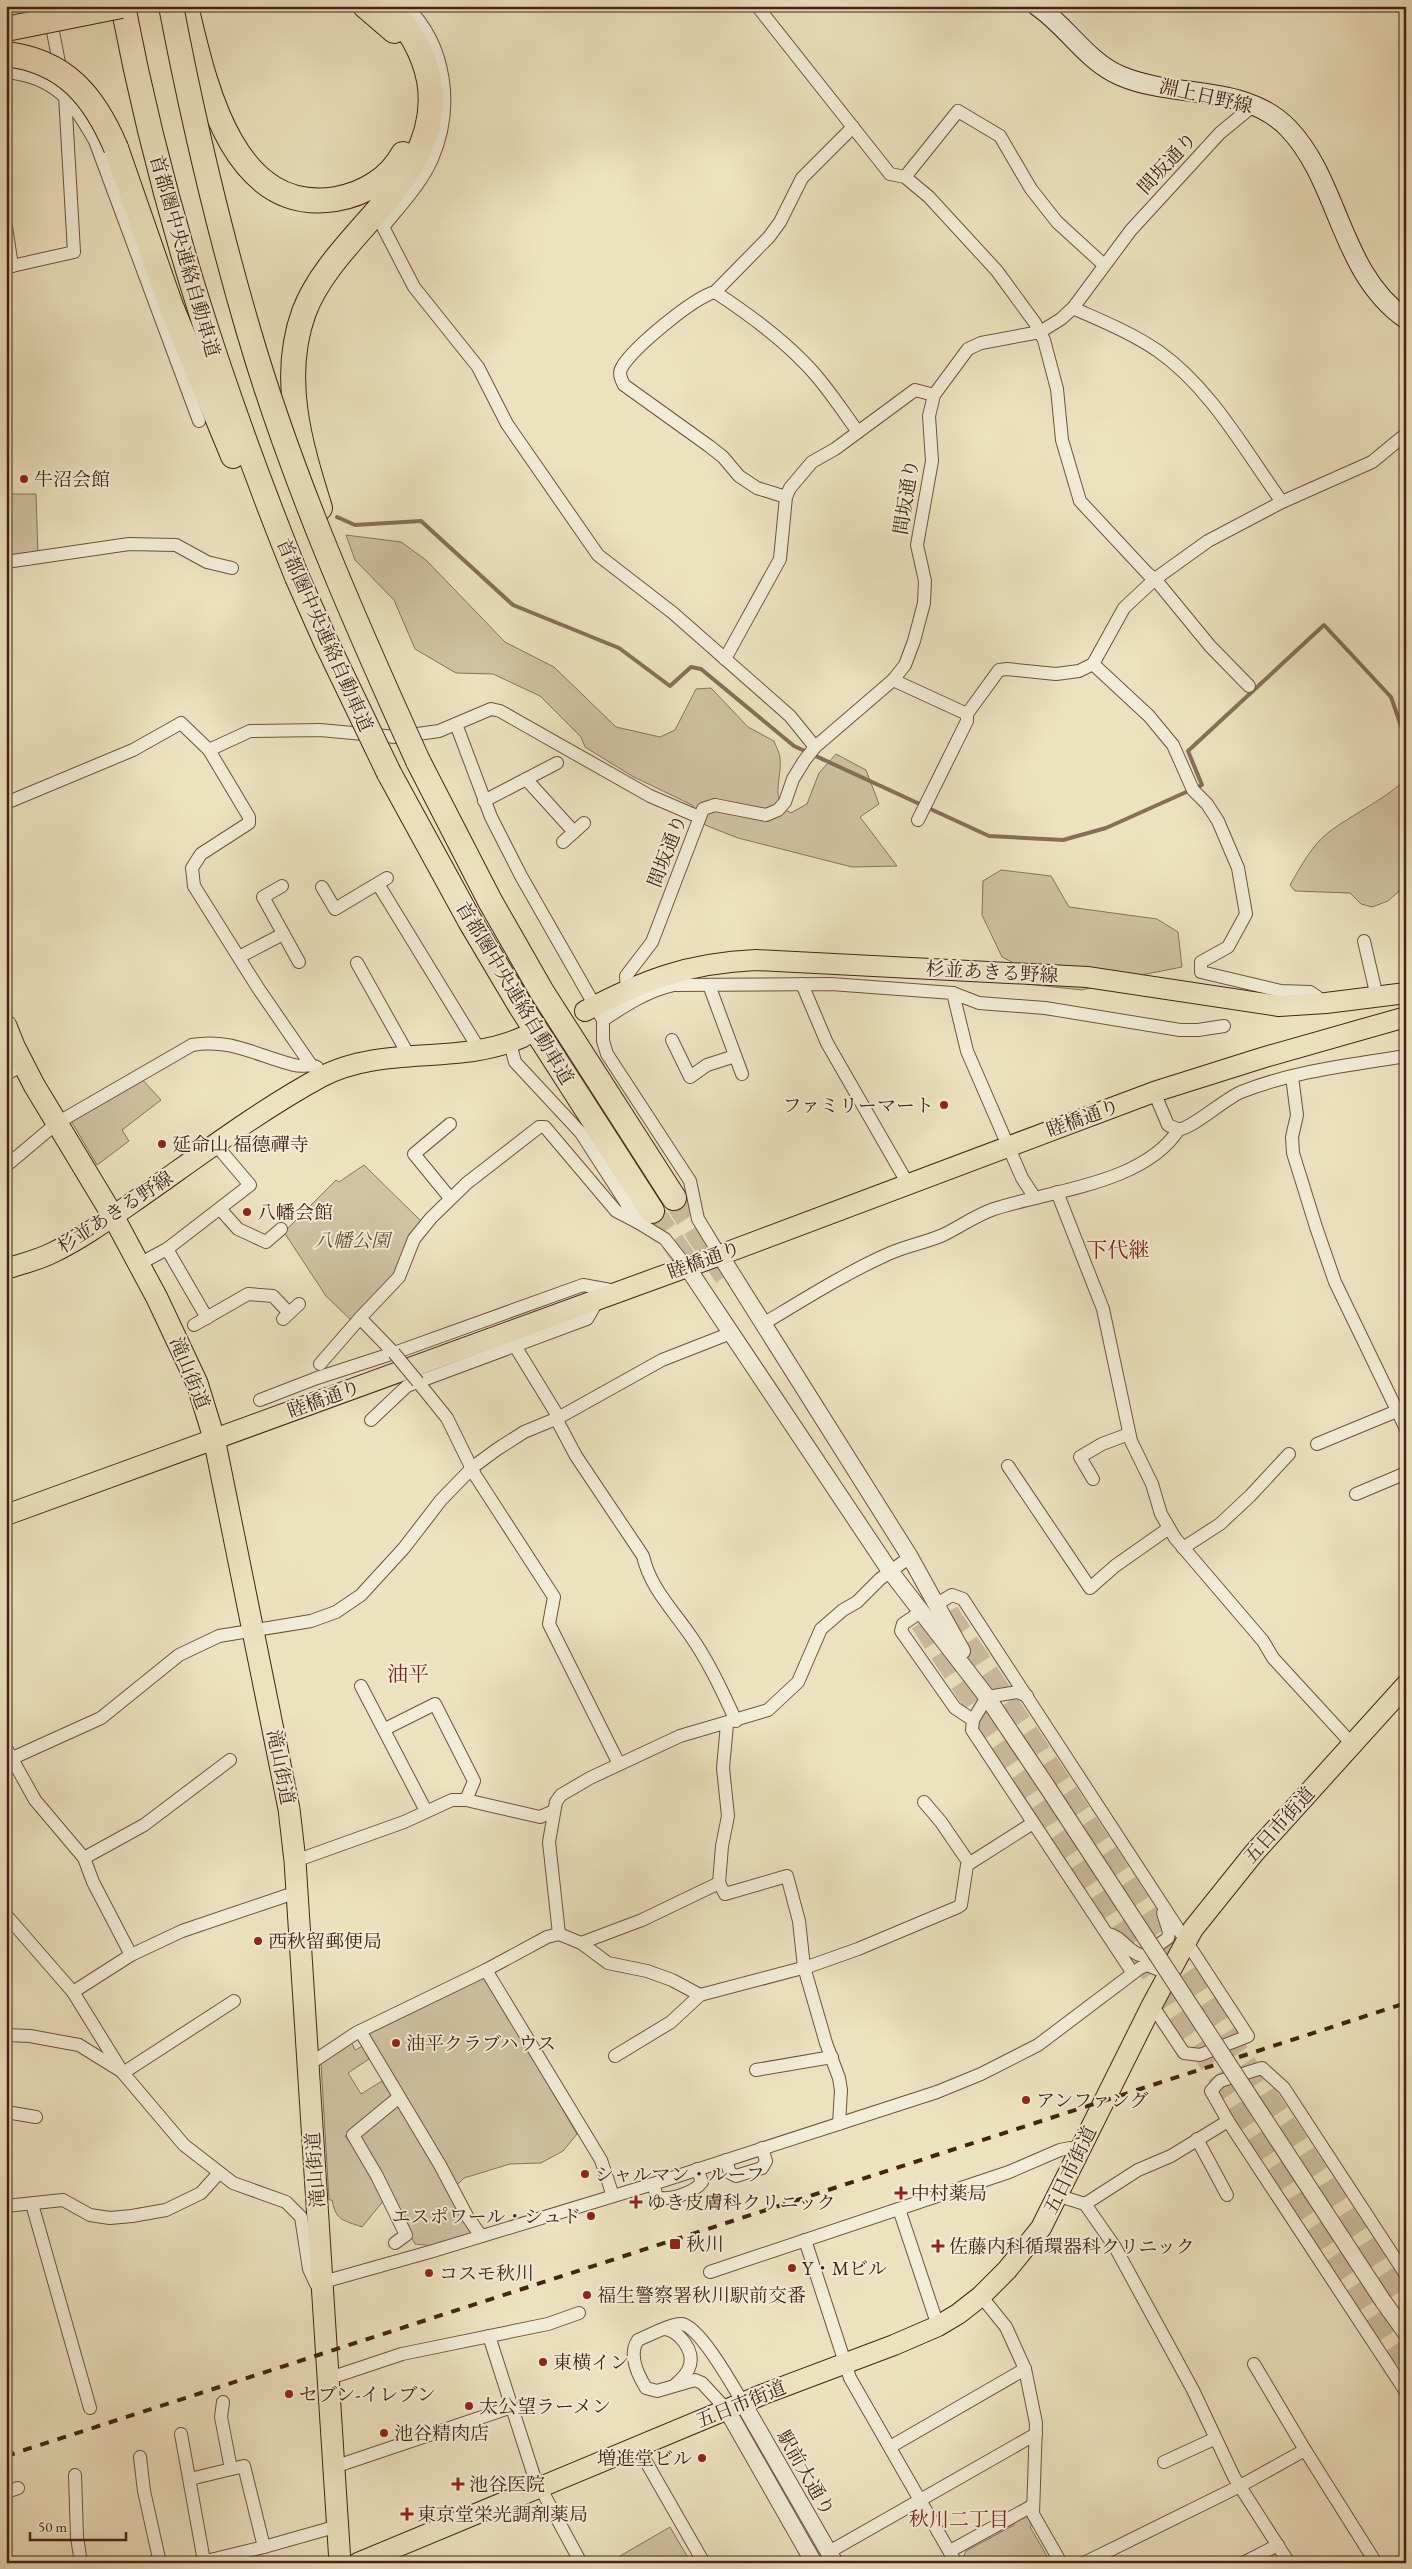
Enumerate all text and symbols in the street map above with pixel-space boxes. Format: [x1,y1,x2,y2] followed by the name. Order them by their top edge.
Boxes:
[1157,73,1255,119] street label: 淵上日野線
[1132,127,1202,199] street label: 間坂通り
[144,152,226,360] street label: 首都圏中央連絡自動車道
[888,458,924,536] street label: 間坂通り
[34,467,110,492] place label: 牛沼会館
[18,473,30,485] marker: 牛沼会館
[271,534,379,736] street label: 首都圏中央連絡自動車道
[642,811,692,891] street label: 間坂通り
[450,897,580,1089] street label: 首都圏中央連絡自動車道
[925,956,1059,988] street label: 杉並あきる野線
[782,1093,934,1118] place label: ファミリーマート
[1043,1093,1123,1143] street label: 睦橋通り
[938,1099,950,1111] marker: ファミリーマート
[172,1132,309,1157] place label: 延命山 福德禪寺
[156,1138,168,1150] marker: 延命山 福德禪寺
[52,1165,178,1259] street label: 杉並あきる野線
[257,1200,333,1225] place label: 八幡会館
[241,1206,253,1218] marker: 八幡会館
[314,1228,393,1253] park label: 八幡公園
[664,1235,744,1285] street label: 睦橋通り
[1087,1236,1150,1263] district label: 下代継
[164,1333,216,1413] street label: 滝山街道
[284,1374,364,1424] street label: 睦橋通り
[387,1660,429,1687] district label: 油平
[261,1727,301,1807] street label: 滝山街道
[1238,1781,1320,1869] street label: 五日市街道
[268,1929,382,1954] place label: 西秋留郵便局
[252,1935,264,1947] marker: 西秋留郵便局
[406,2031,556,2056] place label: 油平クラブハウス
[390,2037,402,2049] marker: 油平クラブハウス
[1036,2088,1148,2113] place label: アンファング
[1020,2094,1032,2106] marker: アンファング
[1038,2122,1102,2218] street label: 五日市街道
[300,2131,330,2209] street label: 滝山街道
[595,2162,765,2187] place label: シャルマン・ルーフ
[579,2168,591,2180] marker: シャルマン・ルーフ
[911,2181,987,2206] place label: 中村薬局
[895,2187,907,2199] marker: 中村薬局
[647,2190,836,2215] place label: ゆき皮膚科クリニック
[629,2195,643,2209] marker: ゆき皮膚科クリニック
[392,2204,581,2229] place label: エスポワール・シュド
[585,2210,597,2222] marker: エスポワール・シュド
[686,2232,724,2257] place label: 秋川
[949,2234,1195,2259] place label: 佐藤内科循環器科クリニック
[668,2237,682,2251] marker: 秋川
[931,2239,945,2253] marker: 佐藤内科循環器科クリニック
[802,2256,887,2281] place label: Y・Mビル
[439,2261,534,2286] place label: コスモ秋川
[786,2262,798,2274] marker: Y・Mビル
[423,2267,435,2279] marker: コスモ秋川
[597,2283,806,2308] place label: 福生警察署秋川駅前交番
[581,2289,593,2301] marker: 福生警察署秋川駅前交番
[553,2350,629,2375] place label: 東横イン
[537,2356,549,2368] marker: 東横イン
[692,2375,790,2433] street label: 五日市街道
[299,2382,436,2407] place label: セブン-イレブン
[283,2388,295,2400] marker: セブン-イレブン
[479,2394,611,2419] place label: 太公望ラーメン
[463,2400,475,2412] marker: 太公望ラーメン
[394,2421,489,2446] place label: 池谷精肉店
[771,2426,841,2520] street label: 駅前大通り
[378,2427,390,2439] marker: 池谷精肉店
[597,2446,692,2471] place label: 増進堂ビル
[696,2452,708,2464] marker: 増進堂ビル
[469,2472,545,2497] place label: 池谷医院
[451,2477,465,2491] marker: 池谷医院
[417,2502,588,2527] place label: 東京堂栄光調剤薬局
[909,2506,1009,2532] district label: 秋川二丁目
[401,2508,413,2520] marker: 東京堂栄光調剤薬局
[30,2509,126,2541] scale bar
[38,2517,67,2536] text: 50 m

